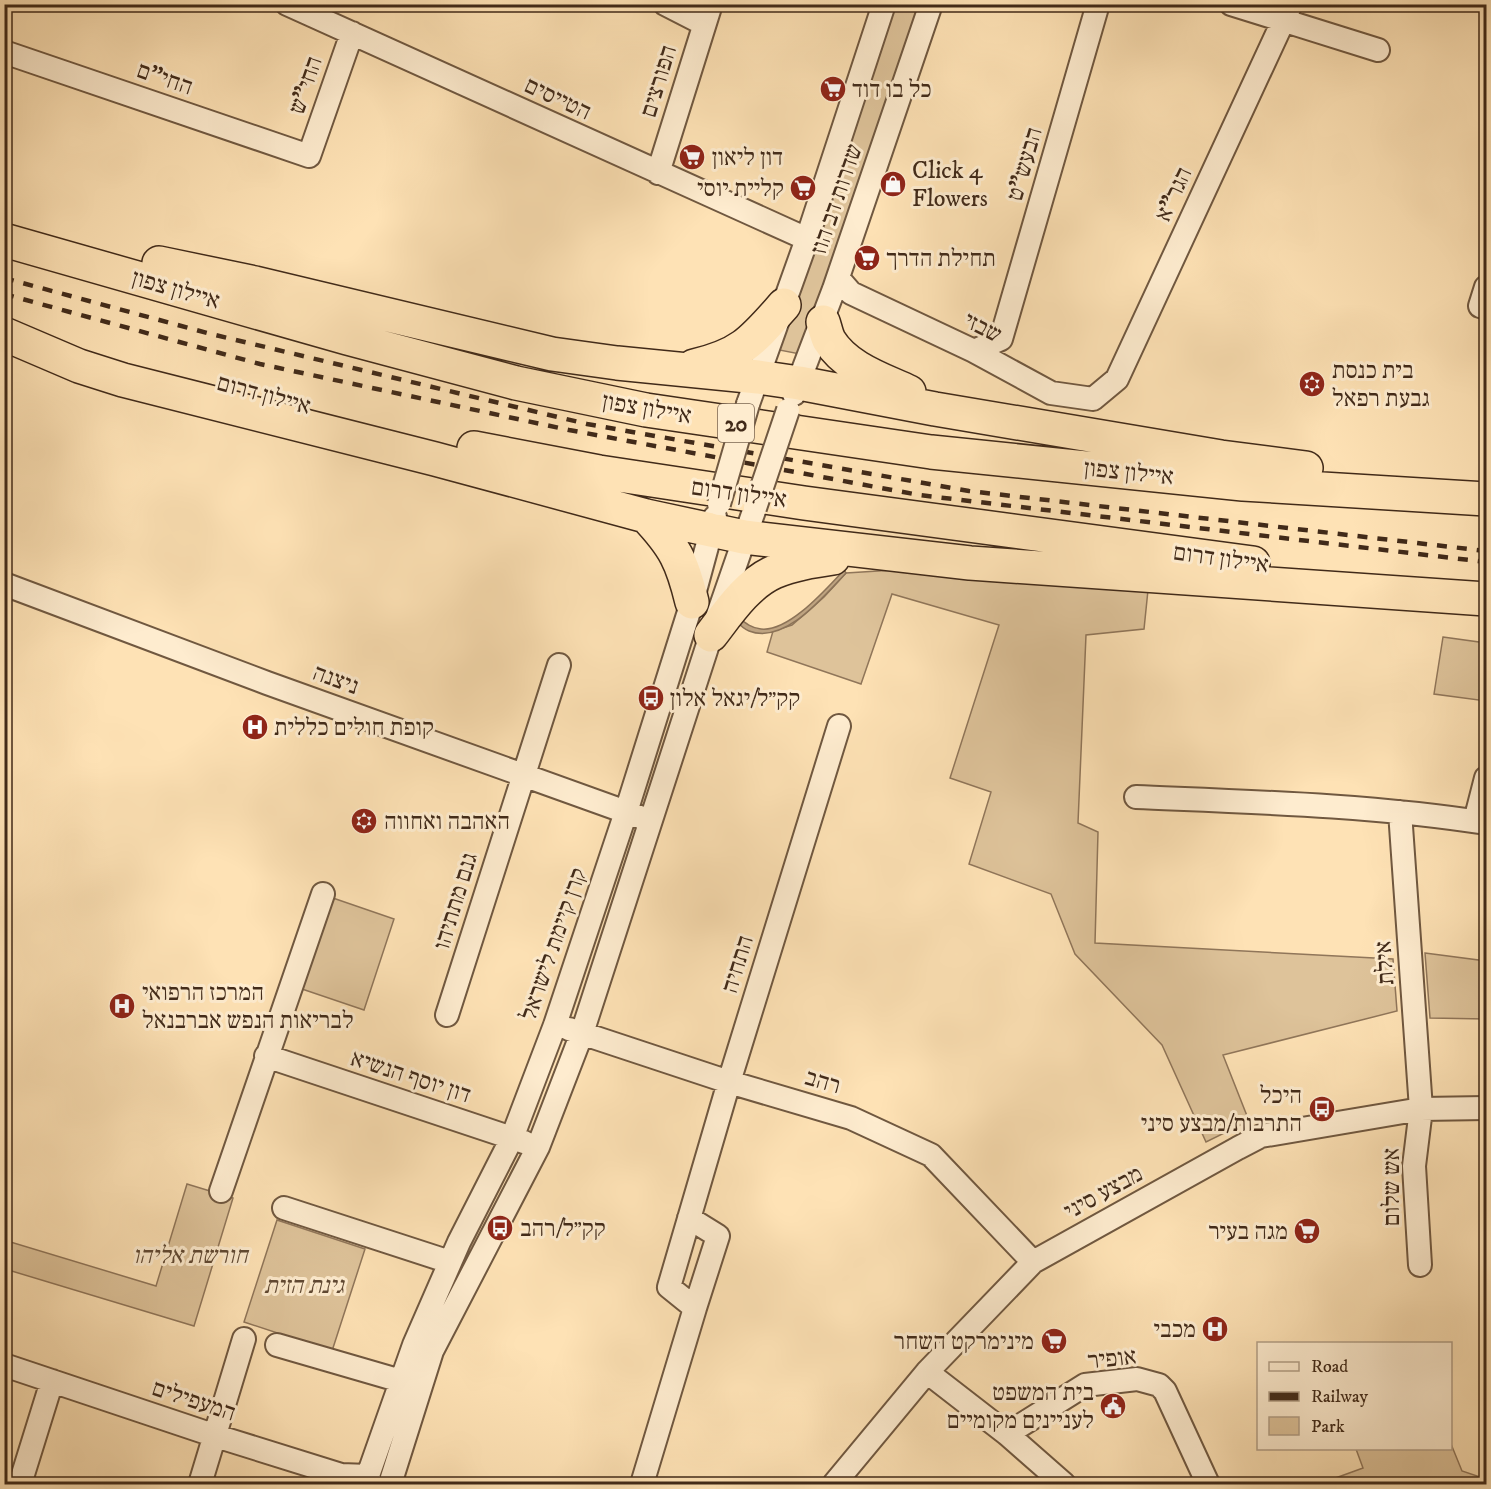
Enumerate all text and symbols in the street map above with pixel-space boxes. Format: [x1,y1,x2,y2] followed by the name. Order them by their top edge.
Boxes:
[634,42,684,121] street label: הפורצים
[282,53,330,118] street label: החי"ש
[133,55,197,102] street label: החי"ם
[519,70,596,127] street label: הטייסים
[818,74,848,104] supermarket icon: כל בו דוד
[852,75,932,105] place label: כל בו דוד
[1000,124,1050,205] street label: הבעש"ט
[804,140,870,259] street label: שדרות דב הוז
[677,142,707,172] supermarket icon: דון ליאון
[712,143,783,173] place label: דון ליאון
[912,156,988,214] place label: Click 4 Flowers
[1148,162,1199,226] street label: הגר"א
[878,169,908,199] shop icon: Click 4 Flowers
[788,173,818,203] supermarket icon: קליית יוסי
[697,174,784,204] place label: קליית יוסי
[852,243,882,273] supermarket icon: תחילת הדרך
[886,244,996,274] place label: תחילת הדרך
[128,263,223,317] street label: איילון צפון
[958,306,1007,350] street label: שבזי
[1332,356,1430,414] place label: בית כנסת גבעת רפאל
[213,368,314,422] street label: איילון דרום
[1297,369,1327,399] synagogue icon: בית כנסת גבעת רפאל
[600,386,694,432] street label: איילון צפון
[718,404,754,442] road number: 20
[1082,453,1175,493] street label: איילון צפון
[689,472,789,516] street label: איילון דרום
[1171,537,1271,581] street label: איילון דרום
[309,658,363,702] street label: ניצנה
[636,683,666,713] bus stop icon: קק״ל/יגאל אלון
[670,684,800,714] place label: קק״ל/יגאל אלון
[240,712,270,742] hospital icon: קופת חולים כללית
[274,713,434,743] place label: קופת חולים כללית
[349,806,379,836] synagogue icon: האהבה ואחווה
[384,807,510,837] place label: האהבה ואחווה
[427,849,485,953] street label: גנם מתתיהו
[514,864,594,1025] street label: קרן קיימת לישראל
[715,932,761,997] street label: התחיה
[1368,940,1402,986] street label: אילת
[142,978,354,1036] place label: המרכז הרפואי לבריאות הנפש אברבנאל
[107,991,137,1021] hospital icon: המרכז הרפואי לבריאות הנפש אברבנאל
[347,1043,474,1110] street label: דון יוסף הנשיא
[801,1063,844,1101] street label: רהב
[1141,1081,1302,1139] place label: היכל התרבות/מבצע סיני
[1307,1094,1337,1124] bus stop icon: היכל התרבות/מבצע סיני
[1377,1148,1407,1226] street label: אש שלום
[1059,1159,1148,1227] street label: מבצע סיני
[485,1213,515,1243] bus stop icon: קק״ל/רהב
[520,1214,606,1244] place label: קק״ל/רהב
[1292,1216,1322,1246] supermarket icon: מגה בעיר
[1209,1217,1288,1247] place label: מגה בעיר
[133,1241,249,1271] park label: חורשת אליהו
[264,1271,346,1301] park label: גינת הזית
[1200,1314,1230,1344] hospital icon: מכבי
[1154,1315,1196,1345] place label: מכבי
[1039,1326,1069,1356] supermarket icon: מינימרקט השחר
[894,1327,1034,1357] place label: מינימרקט השחר
[1086,1342,1138,1376] street label: אופיר
[1257,1342,1452,1450] legend
[1311,1356,1348,1378] text: Road
[148,1373,239,1429] street label: המעפילים
[947,1378,1094,1436] place label: בית המשפט לעניינים מקומיים
[1311,1386,1369,1408] text: Railway
[1098,1391,1128,1421] public building icon: בית המשפט לעניינים מקומיים
[1311,1416,1345,1438] text: Park

